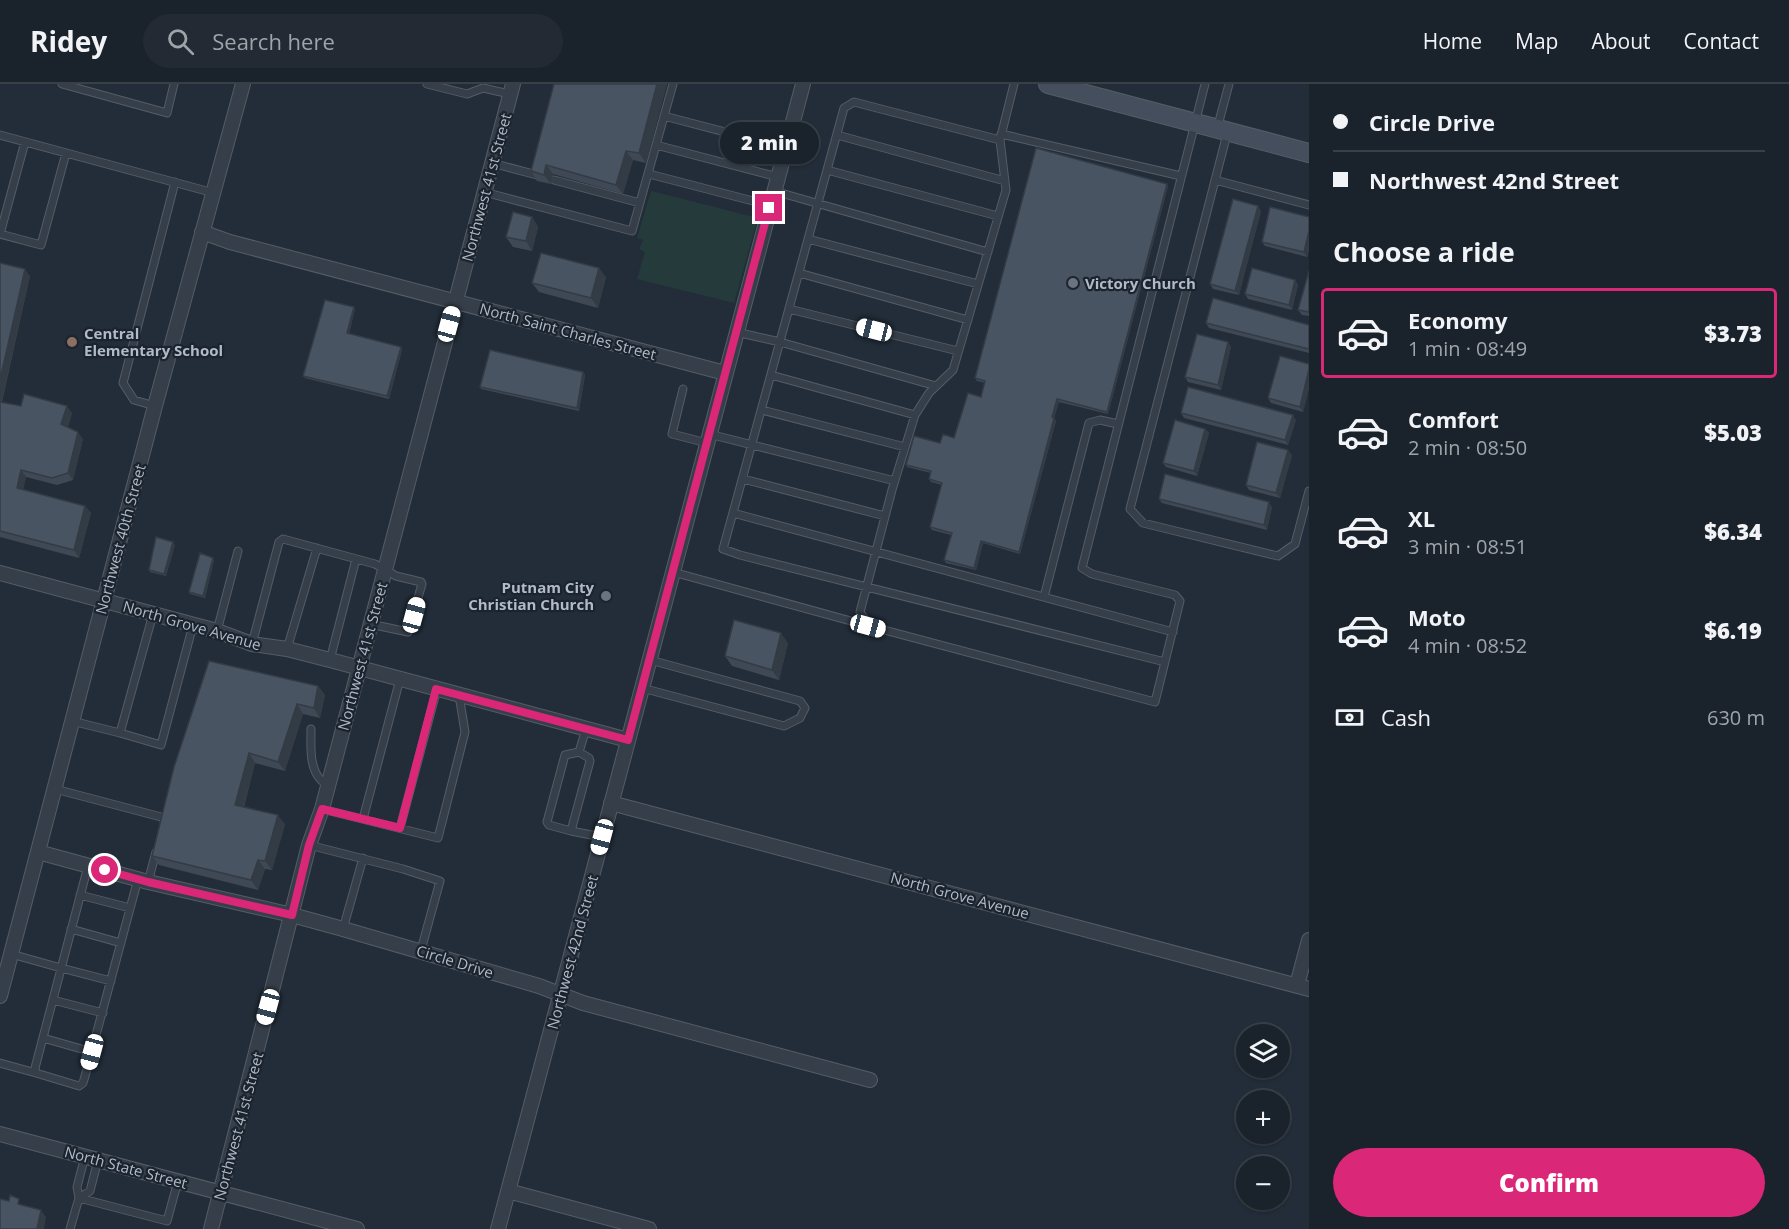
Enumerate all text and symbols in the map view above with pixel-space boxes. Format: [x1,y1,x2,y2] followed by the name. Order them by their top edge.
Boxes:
[143,14,563,68] search box
[30,22,107,60] text: Ridey
[164,25,197,58] icon: search
[212,26,335,56] text: Search here
[1423,27,1482,55] text: Home
[1515,27,1558,55] text: Map
[1591,27,1651,55] text: About
[1684,27,1759,55] text: Contact
[1369,107,1495,137] text: Circle Drive
[457,111,515,263] street label: Northwest 41st Street
[720,121,818,163] callout: 2 min
[741,129,798,156] text: 2 min
[1369,165,1619,195] text: Northwest 42nd Street
[755,194,782,221] route end
[1333,233,1515,270] text: Choose a ride
[1085,273,1196,293] place label: Victory Church
[1066,276,1080,290] marker: Victory Church
[478,298,658,364] street label: North Saint Charles Street
[436,304,462,344] car
[1408,305,1507,335] text: Economy
[1336,306,1390,360] icon: car
[854,317,894,343] car
[1704,318,1762,348] text: $3.73
[84,323,223,360] place label: Central Elementary School
[65,335,79,349] marker: Central Elementary School
[1408,335,1527,362] text: 1 min · 08:49
[1408,404,1499,434] text: Comfort
[1336,405,1390,459] icon: car
[1704,417,1762,447] text: $5.03
[1408,434,1527,461] text: 2 min · 08:50
[90,462,150,616] street label: Northwest 40th Street
[1408,503,1435,533] text: XL
[1336,504,1390,558] icon: car
[1704,516,1762,546] text: $6.34
[1408,533,1527,560] text: 3 min · 08:51
[468,577,594,614] place label: Putnam City Christian Church
[333,580,391,732] street label: Northwest 41st Street
[599,589,613,603] marker: Putnam City Christian Church
[401,595,427,635] car
[121,596,263,654] street label: North Grove Avenue
[1408,602,1466,632] text: Moto
[1336,603,1390,657] icon: car
[848,613,888,639] car
[1704,615,1762,645] text: $6.19
[1408,632,1527,659] text: 4 min · 08:52
[1333,701,1366,734] icon: cash
[1381,702,1431,732] text: Cash
[1707,704,1765,731] text: 630 m
[589,817,615,857] car
[91,856,118,883] route start
[888,867,1032,923] street label: North Grove Avenue
[542,873,602,1031] street label: Northwest 42nd Street
[414,940,496,982] street label: Circle Drive
[255,987,281,1027] car
[1236,1024,1290,1210] map controls
[1236,1024,1290,1078] button: layers
[79,1032,105,1072] car
[209,1050,267,1202] street label: Northwest 41st Street
[1236,1090,1290,1144] button: +
[62,1141,190,1193] street label: North State Street
[1333,1148,1765,1217] button: Confirm
[1236,1156,1290,1210] button: −

